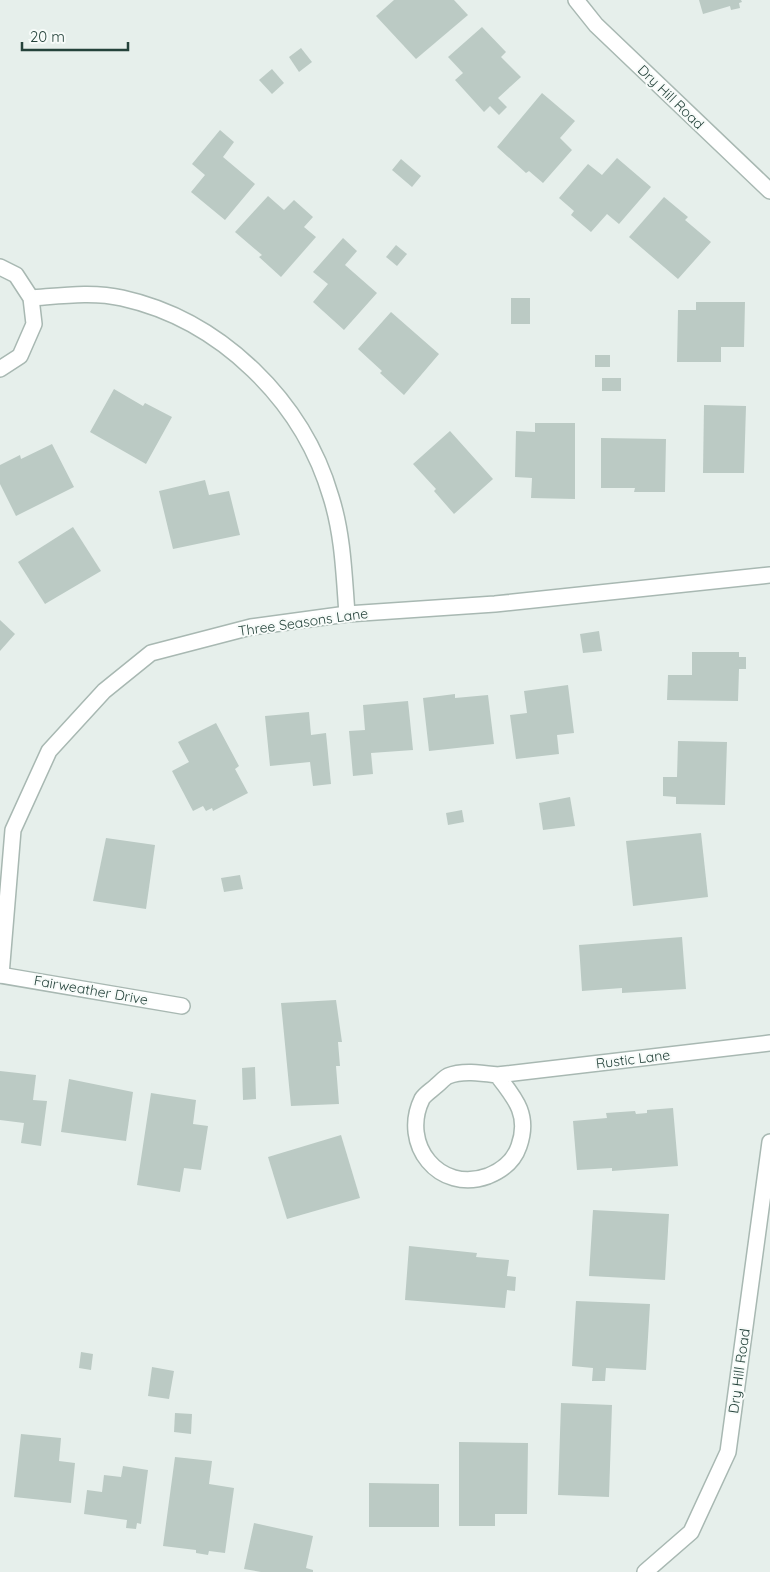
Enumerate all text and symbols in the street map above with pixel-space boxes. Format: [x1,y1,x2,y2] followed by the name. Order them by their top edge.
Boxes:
[22,20,129,52] scale bar
[30,27,65,46] text: 20 m
[634,61,708,133] street label: Dry Hill Road
[237,604,369,640] street label: Three Seasons Lane
[32,971,150,1009] street label: Fairweather Drive
[595,1046,671,1072] street label: Rustic Lane
[724,1328,754,1414] street label: Dry Hill Road

